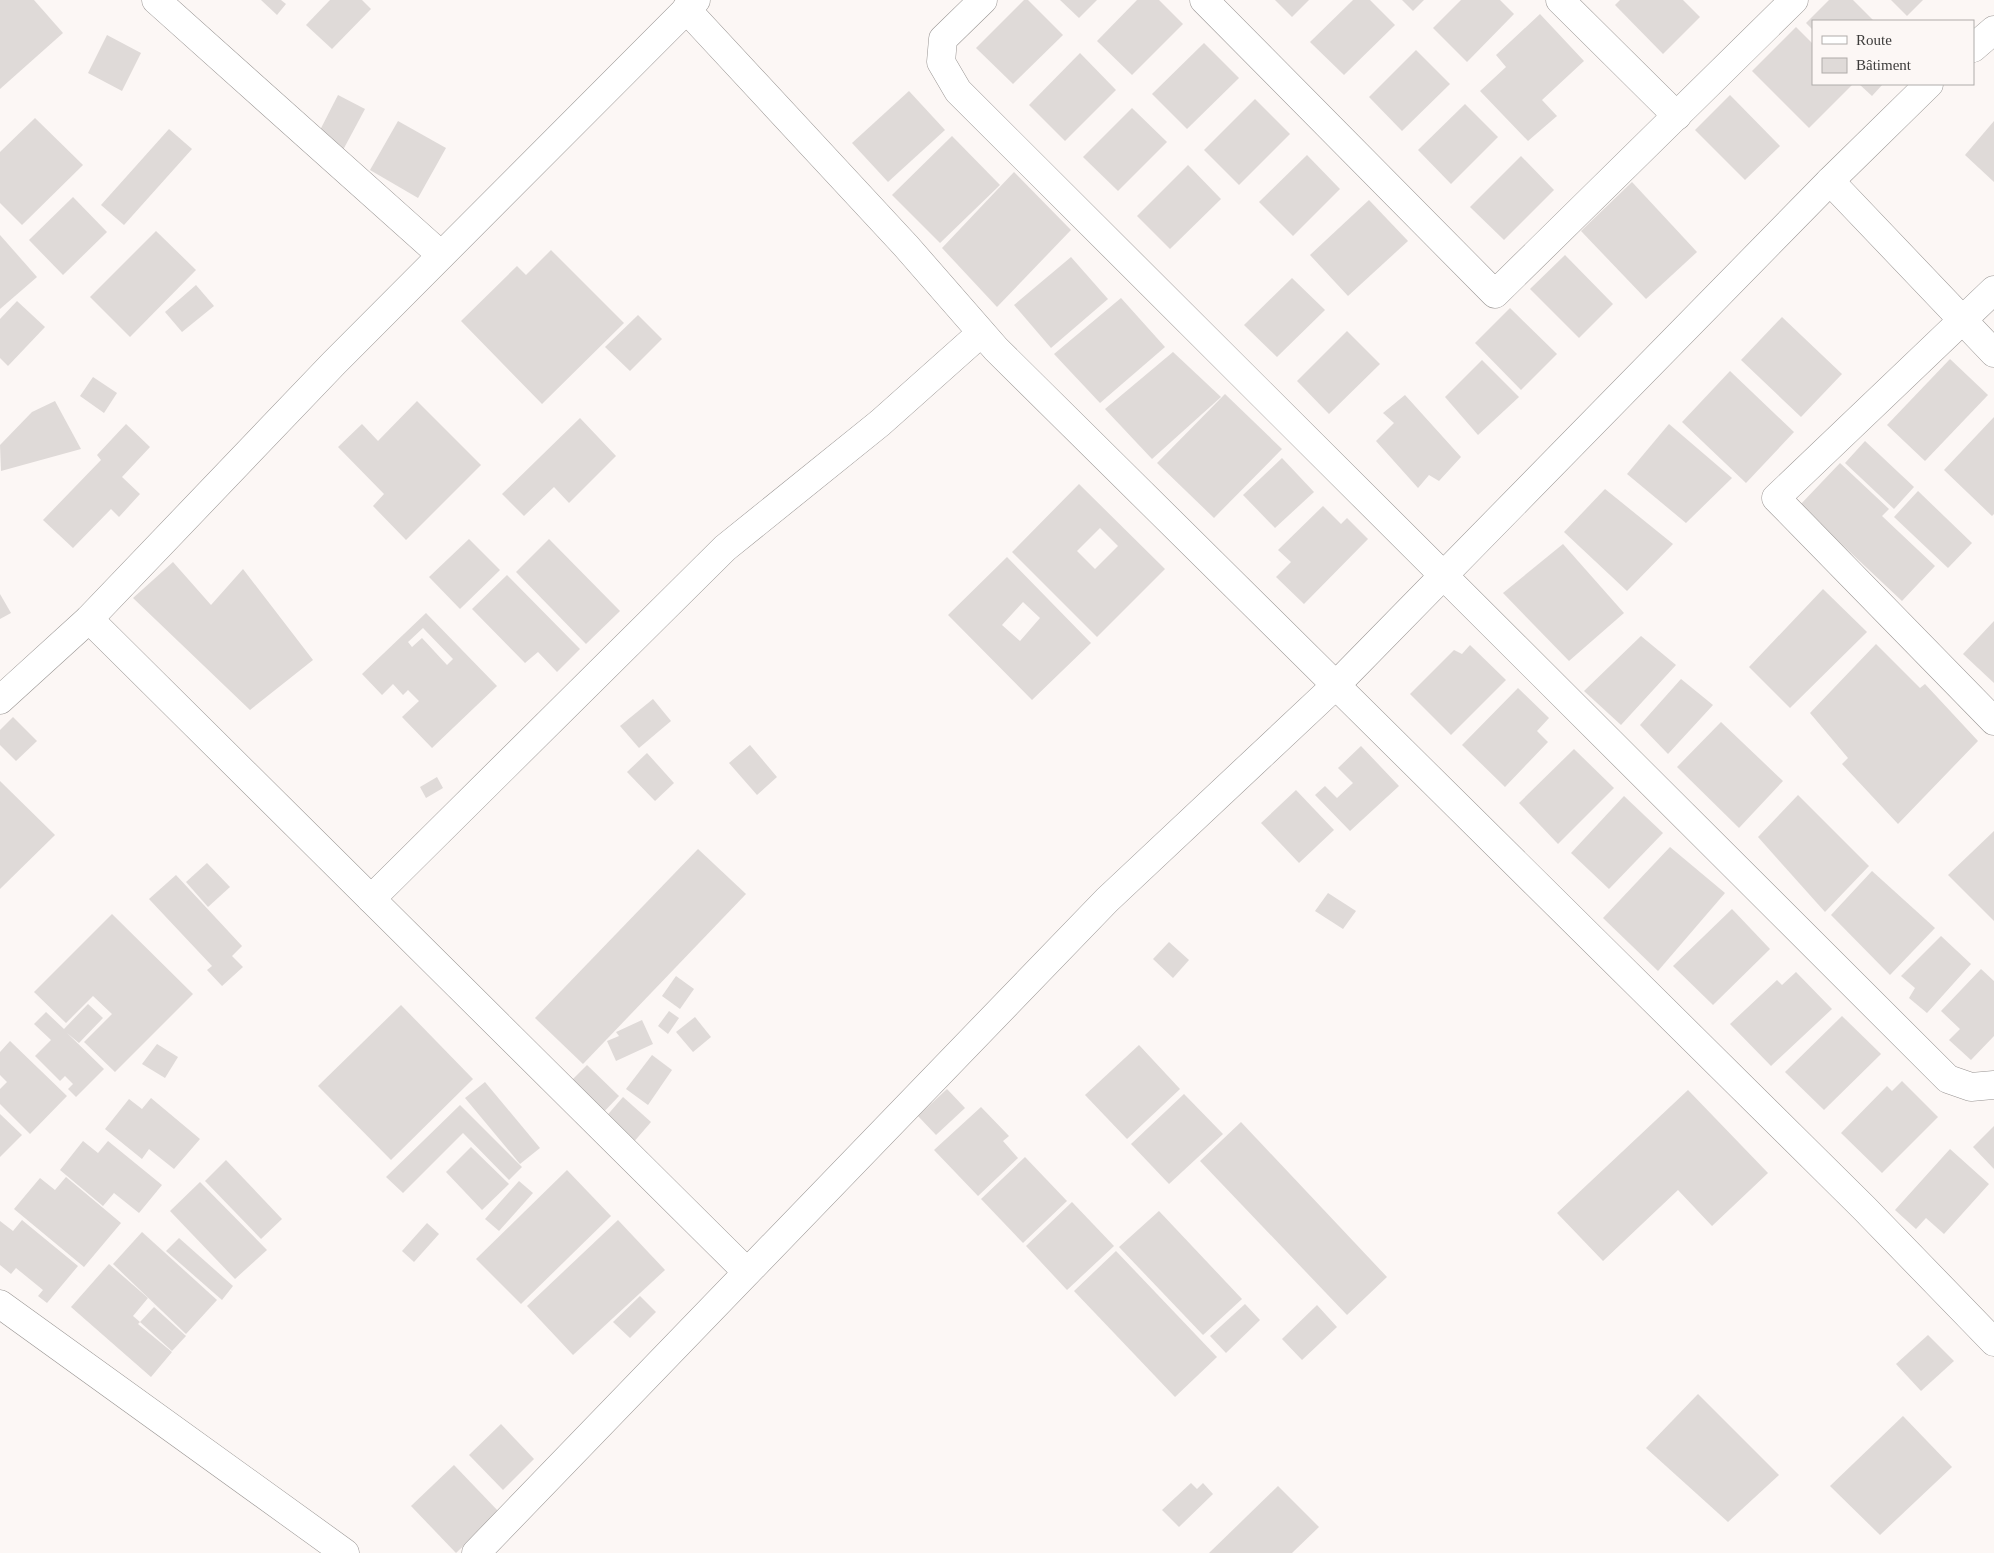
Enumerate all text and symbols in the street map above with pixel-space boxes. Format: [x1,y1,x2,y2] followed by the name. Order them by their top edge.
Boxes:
[1812,20,1974,85] legend
[1856,32,1892,48] text: Route
[1856,57,1912,73] text: Bâtiment

